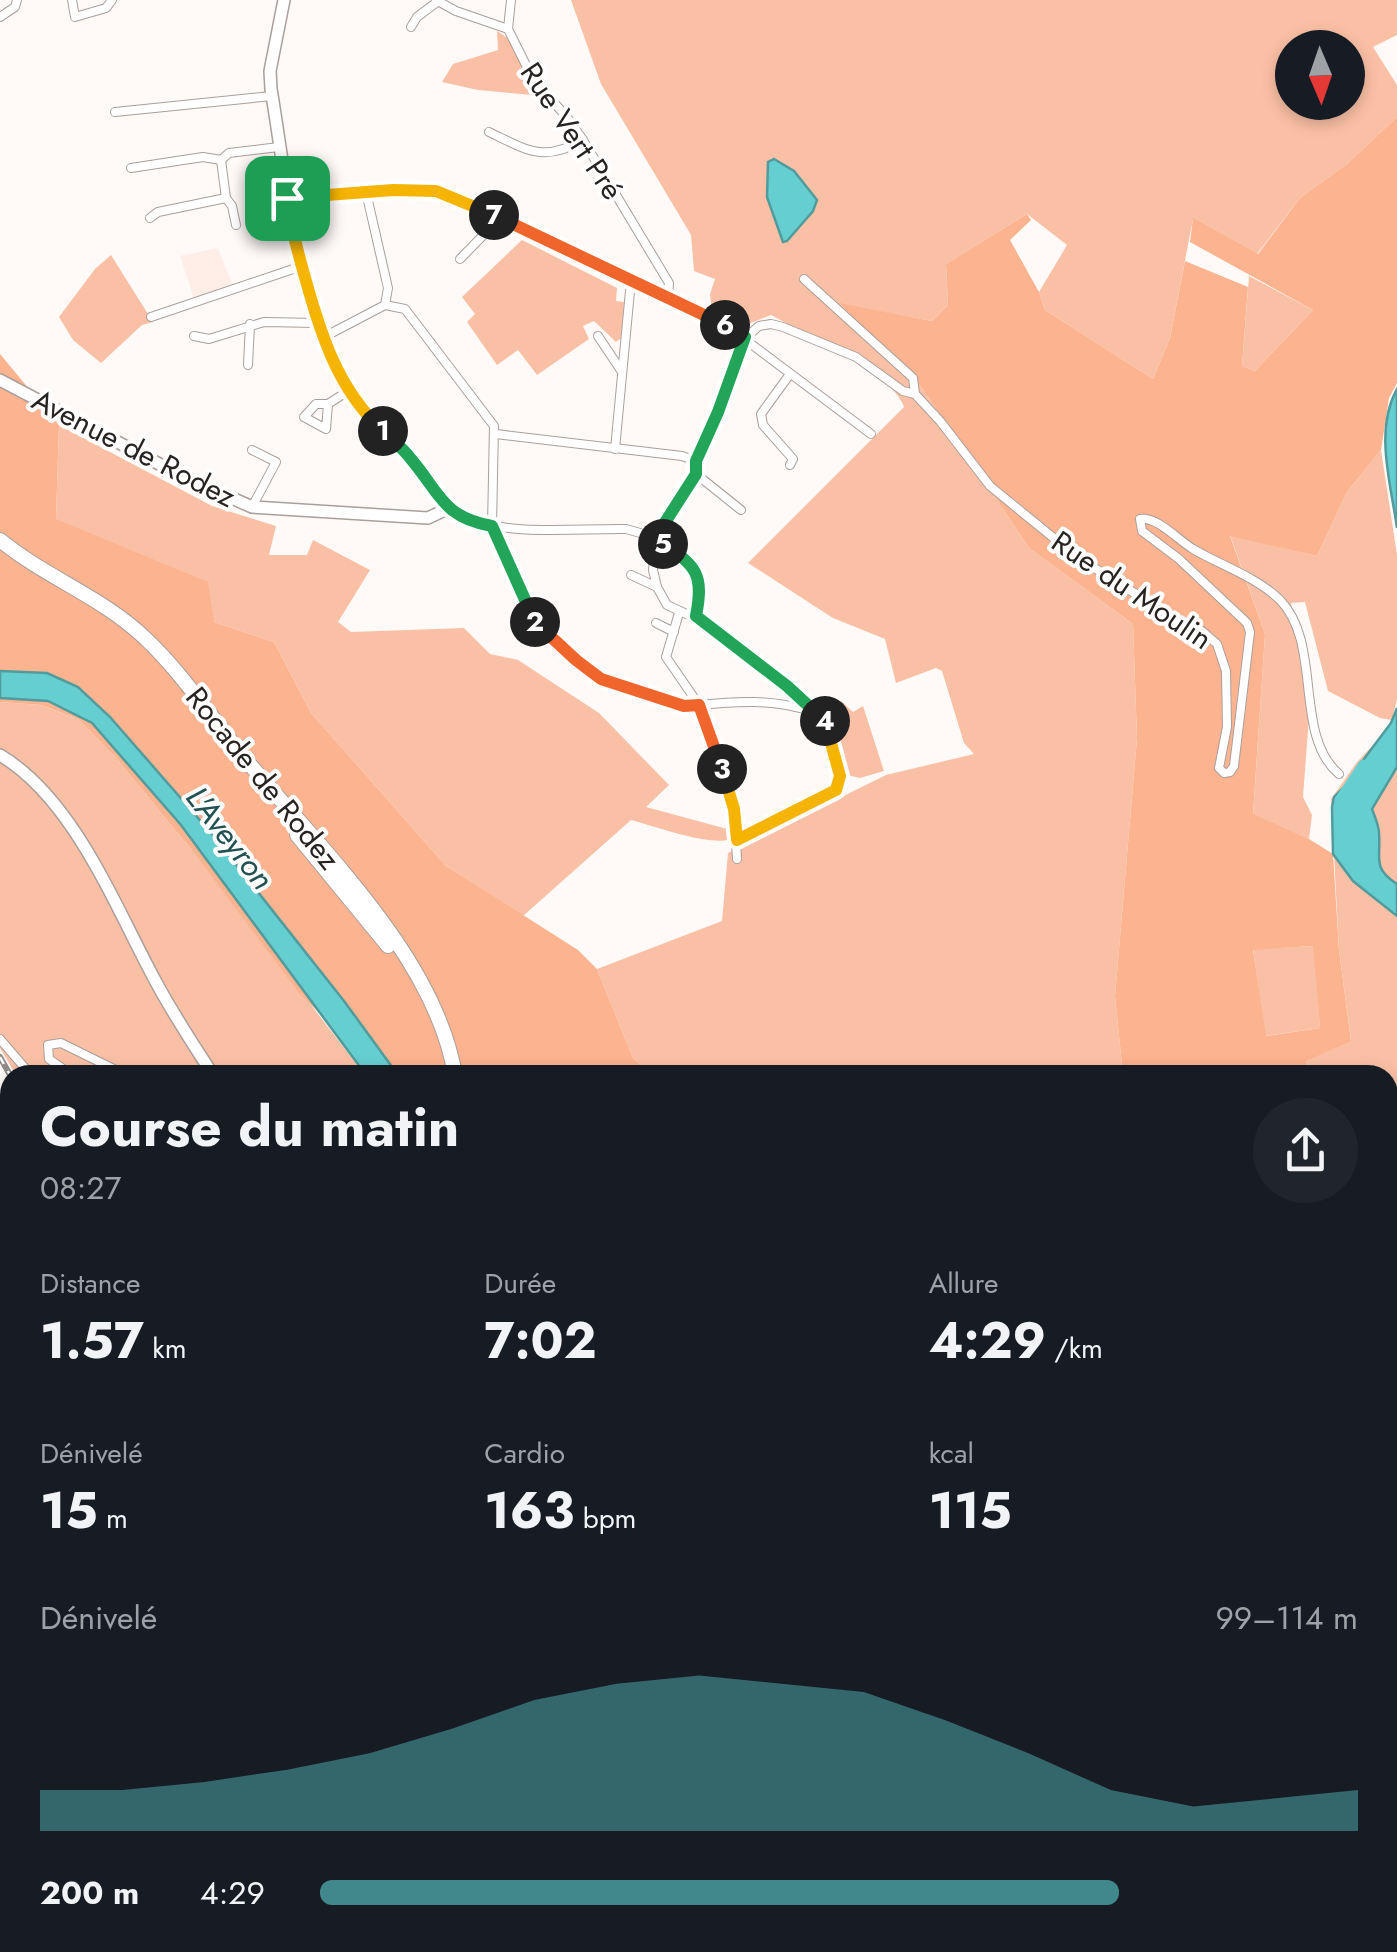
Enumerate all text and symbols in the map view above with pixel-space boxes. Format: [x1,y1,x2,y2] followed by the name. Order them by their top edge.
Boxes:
[1275,30,1365,120] north arrow
[1275,30,1365,120] map controls
[510,54,634,208] street label: Rue Vert Pré
[245,156,330,241] pin
[260,171,315,226] icon: arrive
[469,190,519,240] pin: 7
[486,194,502,235] text: 7
[700,300,750,350] pin: 6
[716,304,734,345] text: 6
[25,378,243,518] street label: Avenue de Rodez
[358,406,408,456] pin: 1
[376,410,390,451] text: 1
[638,519,688,569] pin: 5
[1043,520,1221,660] street label: Rue du Moulin
[654,523,672,564] text: 5
[510,597,560,647] pin: 2
[526,601,544,642] text: 2
[176,677,350,879] street label: Rocade de Rodez
[800,696,850,746] pin: 4
[815,700,835,741] text: 4
[697,744,747,794] pin: 3
[713,748,731,789] text: 3
[175,777,285,899] water label: L'Aveyron
[40,1087,459,1167] text: Course du matin
[1253,1098,1358,1203] button: share
[40,1165,121,1211] text: 08:27
[40,1263,140,1304] text: Distance
[484,1263,556,1304] text: Durée
[929,1263,998,1304] text: Allure
[40,1304,144,1377] text: 1.57
[484,1304,596,1377] text: 7:02
[929,1304,1046,1377] text: 4:29
[144,1328,187,1369] text: km
[1046,1328,1103,1369] text: /km
[40,1433,143,1474] text: Dénivelé
[484,1433,565,1474] text: Cardio
[929,1433,974,1474] text: kcal
[40,1474,98,1547] text: 15
[484,1474,574,1547] text: 163
[929,1474,1012,1547] text: 115
[98,1498,128,1539] text: m
[574,1498,636,1539] text: bpm
[40,1595,157,1641] text: Dénivelé
[1215,1595,1358,1641] text: 99–114 m
[40,1870,139,1916] text: 200 m
[200,1870,265,1916] text: 4:29

